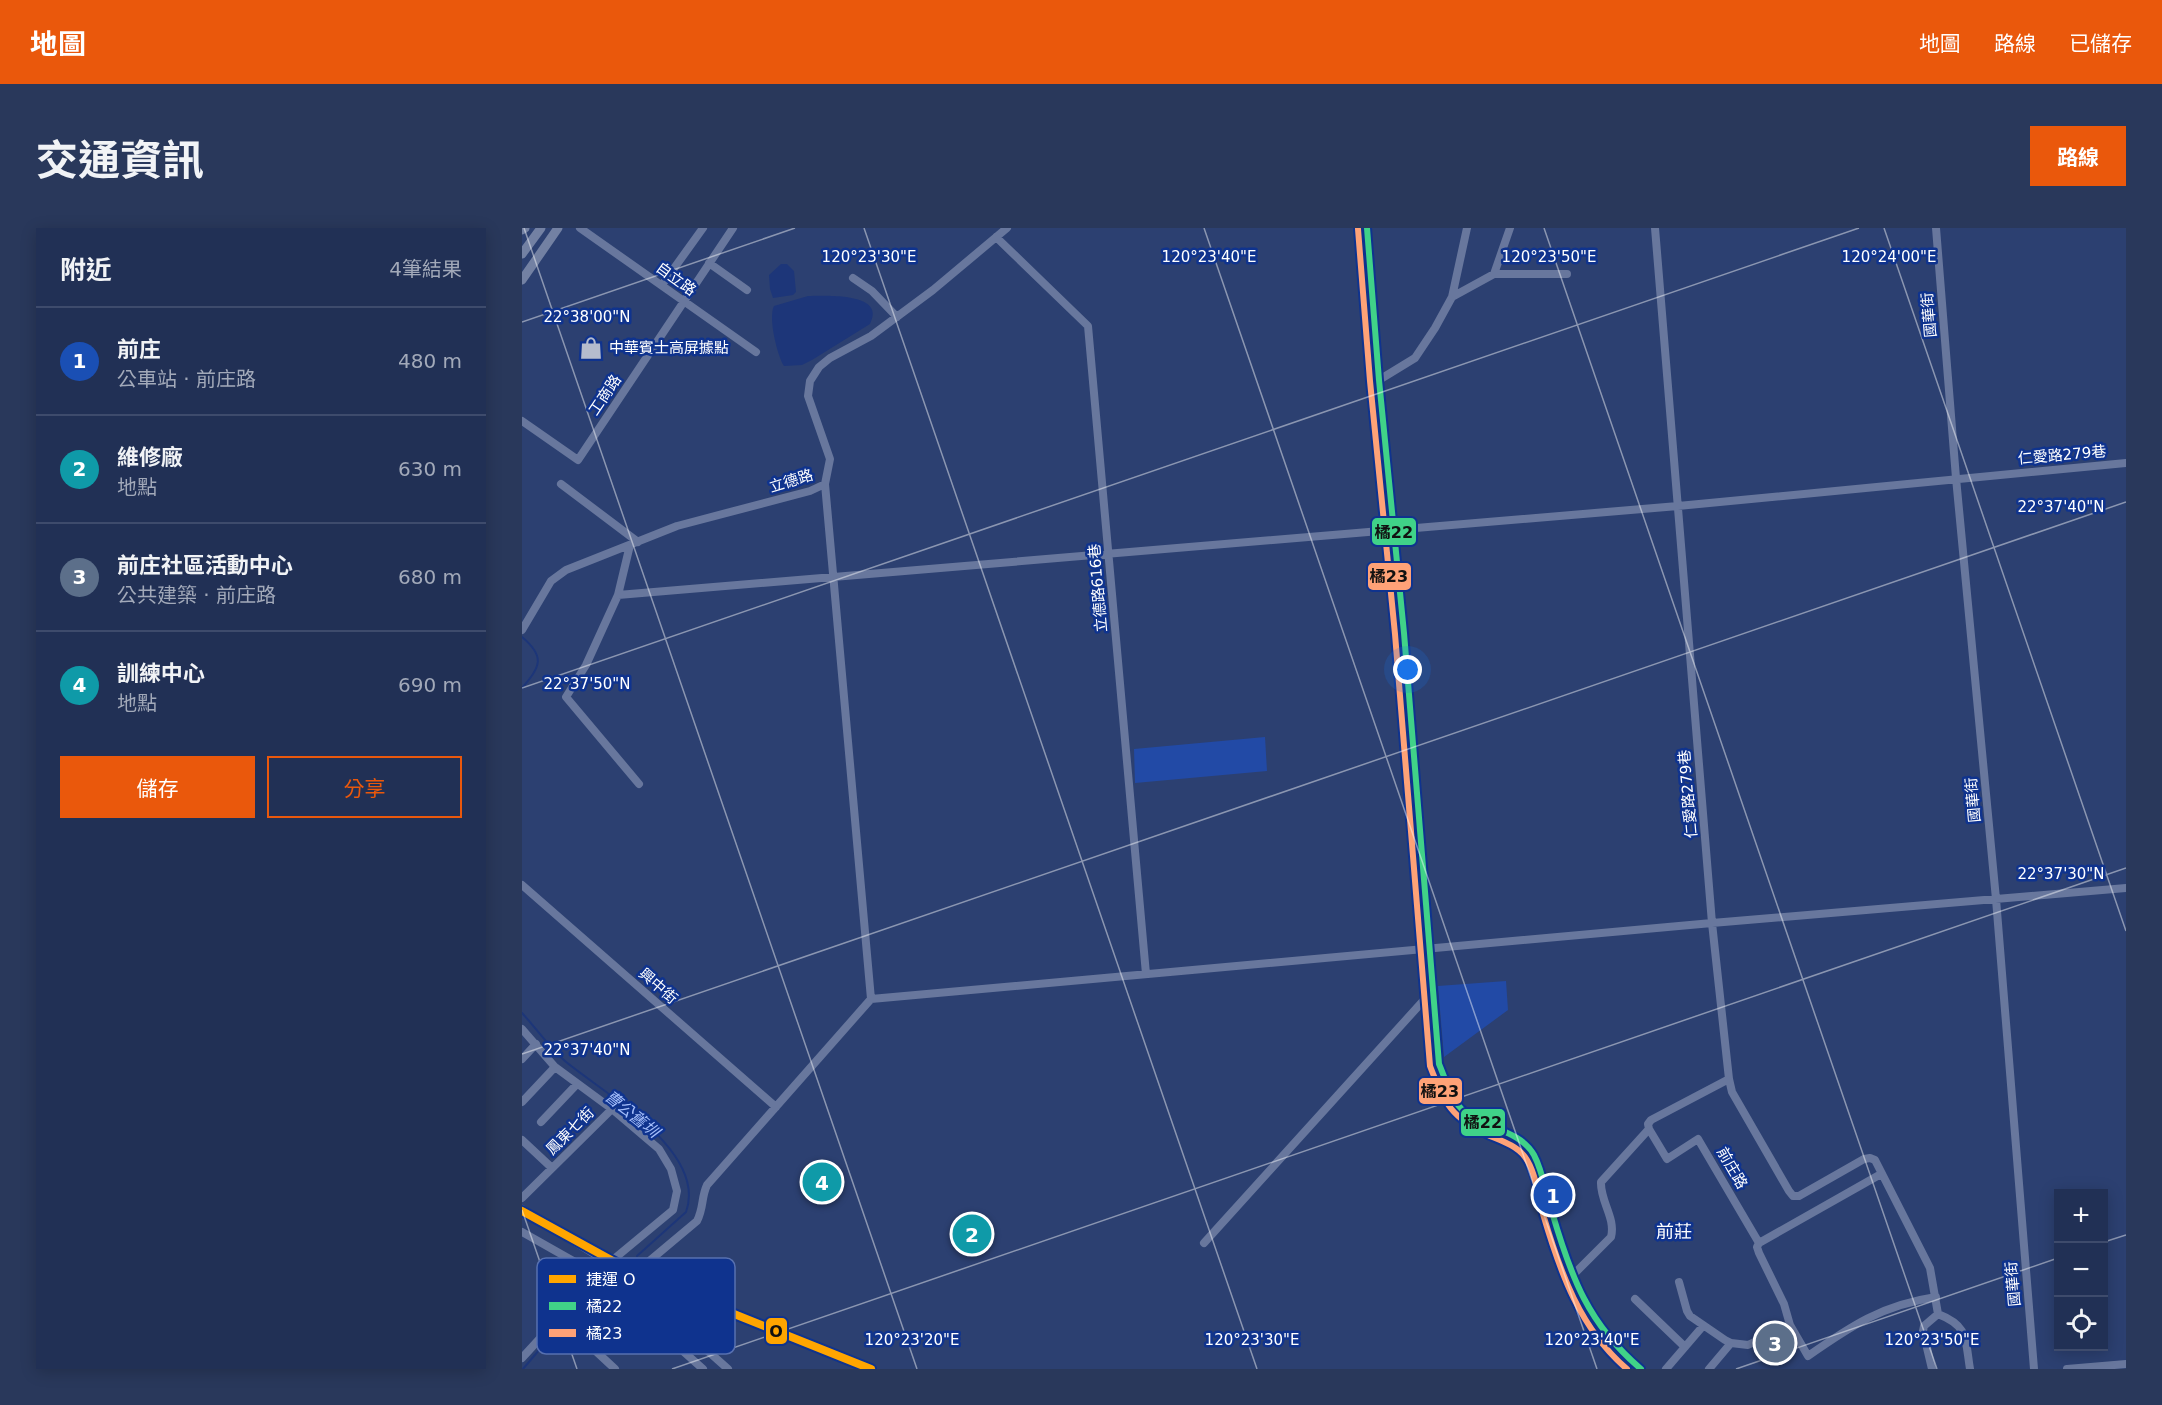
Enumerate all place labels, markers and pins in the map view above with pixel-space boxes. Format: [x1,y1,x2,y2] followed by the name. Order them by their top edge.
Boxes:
[578,335,604,361] shop icon: 中華賓士高屏據點
[609,339,729,357] place label: 中華賓士高屏據點
[802,1160,842,1204] pin: 4
[1534,1172,1572,1218] pin: 1
[952,1212,992,1256] pin: 2
[1756,1320,1794,1366] pin: 3

